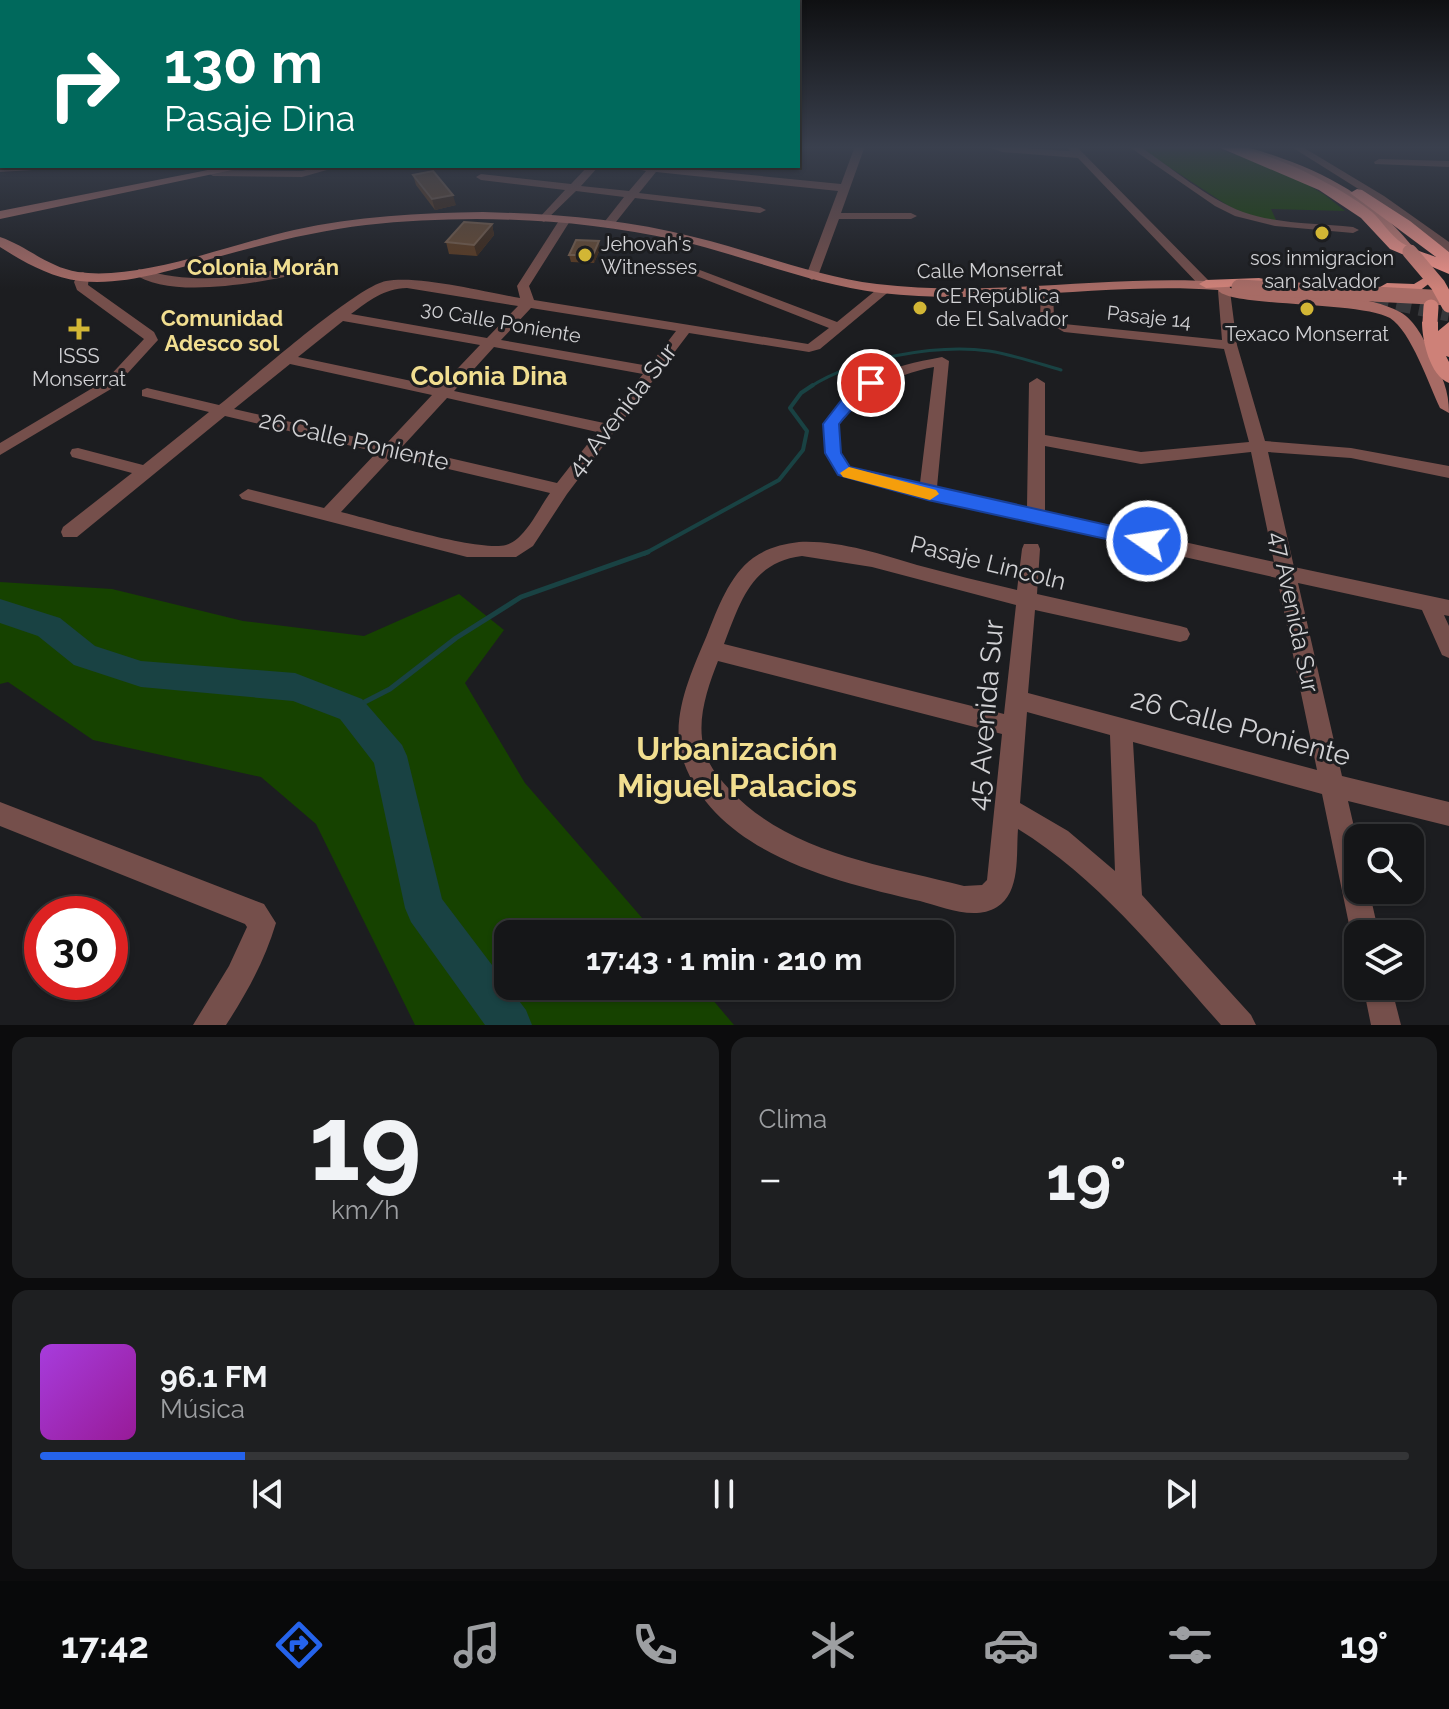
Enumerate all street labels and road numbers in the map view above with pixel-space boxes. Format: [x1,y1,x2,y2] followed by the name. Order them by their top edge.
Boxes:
[917,257,1064,283] street label: Calle Monserrat
[419,296,583,348] street label: 30 Calle Poniente
[1106,301,1192,333] street label: Pasaje 14
[561,337,683,482] street label: 41 Avenida Sur
[256,405,452,476] street label: 26 Calle Poniente
[907,529,1069,596] street label: Pasaje Lincoln
[1263,529,1326,696] street label: 47 Avenida Sur
[961,618,1010,812] street label: 45 Avenida Sur
[1127,682,1354,773] street label: 26 Calle Poniente

